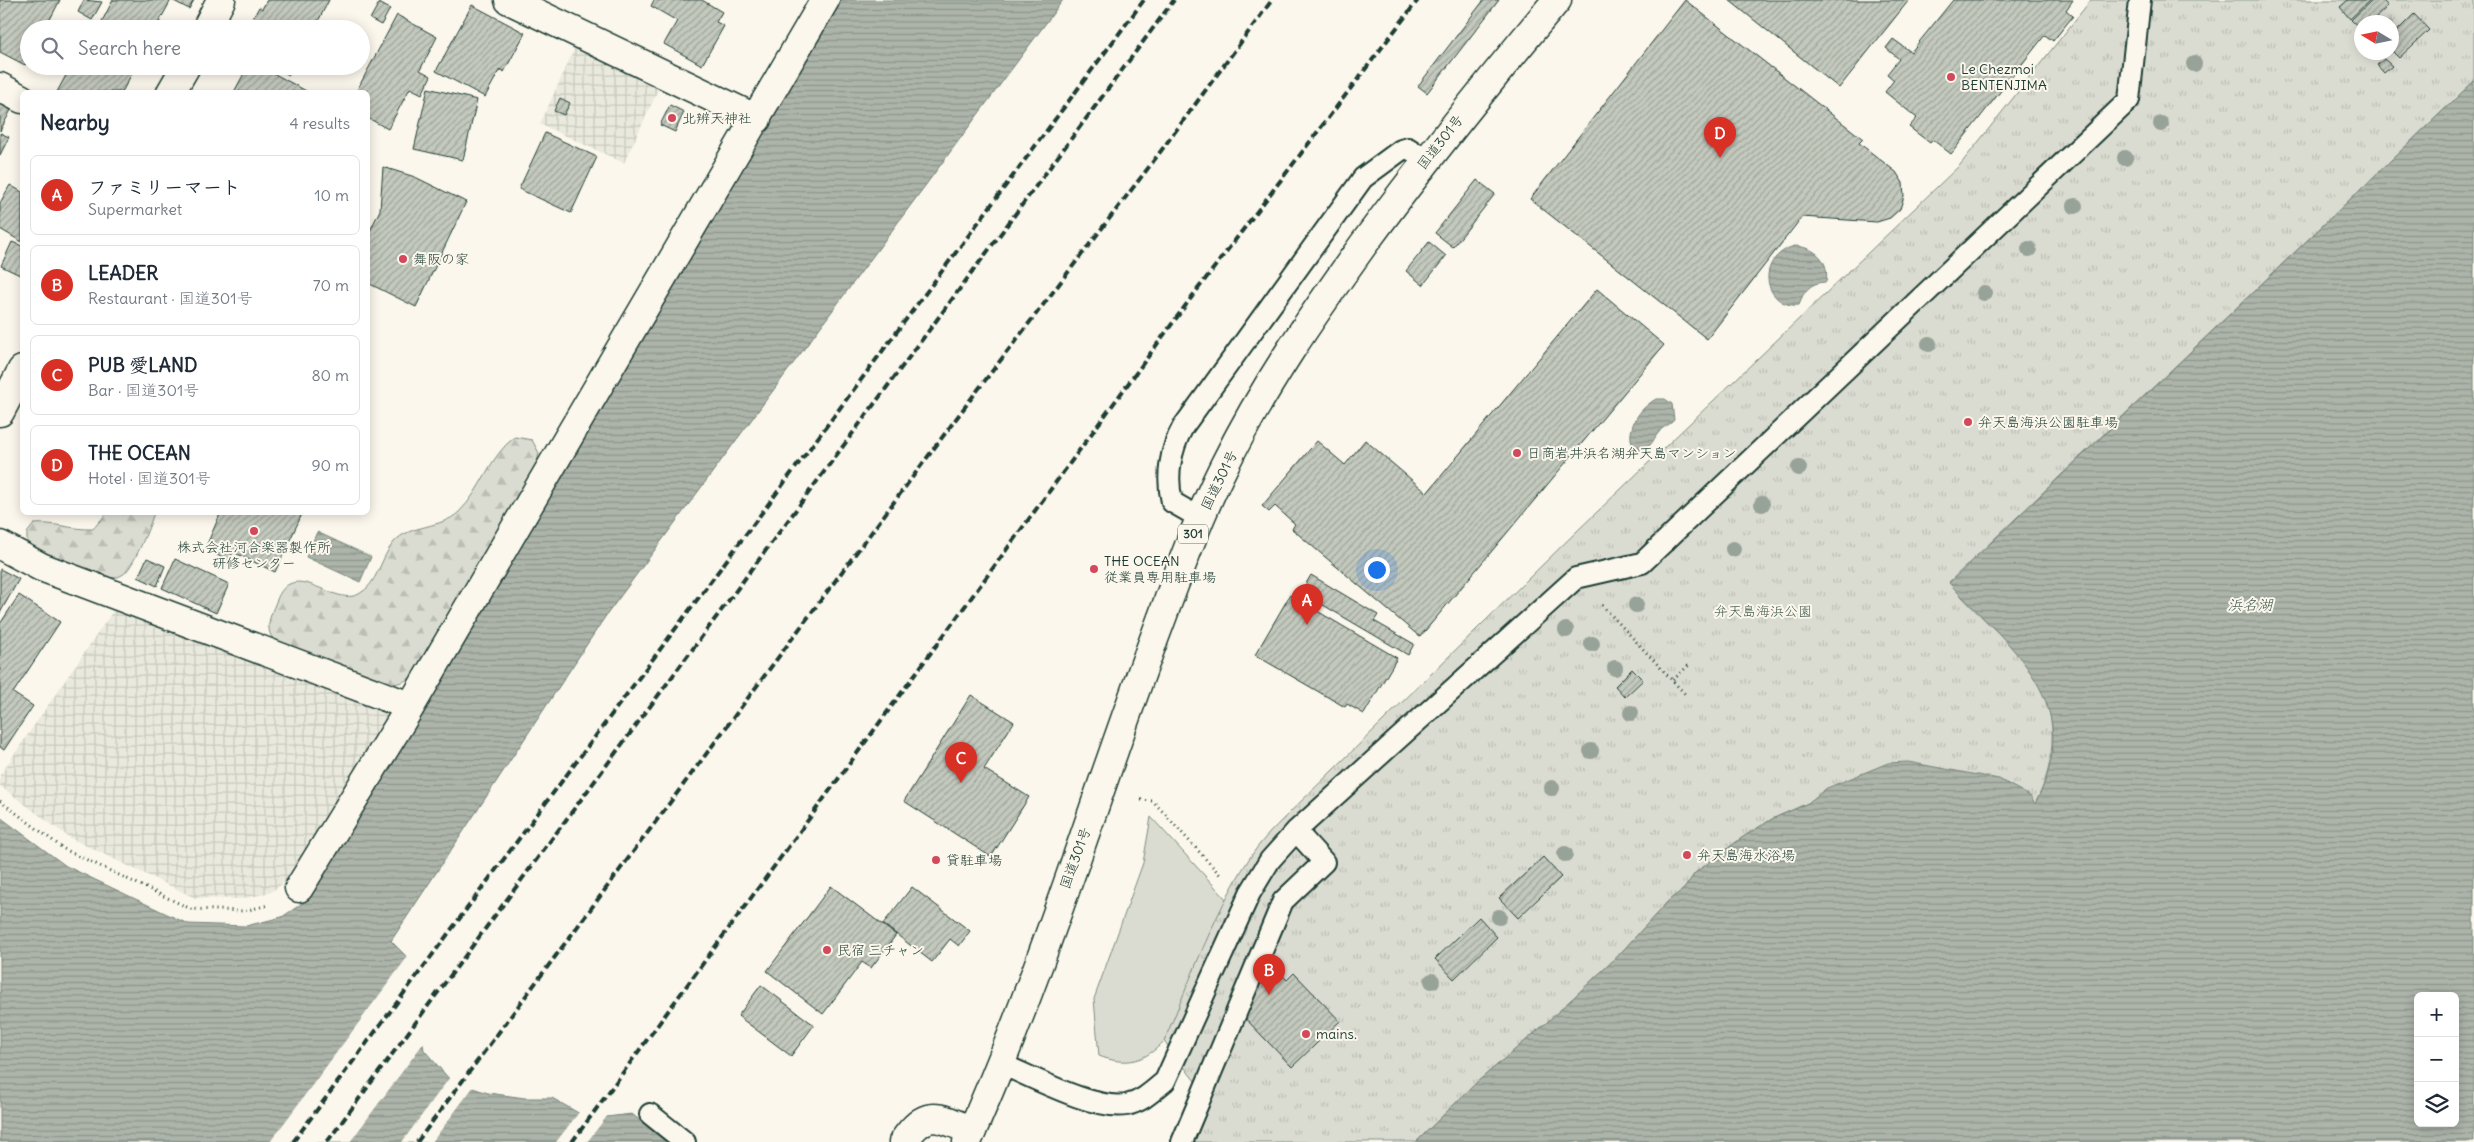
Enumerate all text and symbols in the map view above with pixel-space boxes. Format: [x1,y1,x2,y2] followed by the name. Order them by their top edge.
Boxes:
[2354,15,2399,60] north arrow
[20,20,370,75] search box
[38,34,66,62] icon: search
[78,36,181,60] text: Search here
[1961,60,2047,94] place label: Le Chezmoi BENTENJIMA
[1945,71,1957,83] marker: Le Chezmoi BENTENJIMA
[40,109,110,136] text: Nearby
[682,109,752,127] place label: 北辨天神社
[1413,111,1467,173] street label: 国道301号
[666,112,678,124] marker: 北辨天神社
[289,113,350,133] text: 4 results
[1704,117,1736,158] pin: D
[88,175,241,199] text: ファミリーマート
[52,185,62,205] text: A
[314,185,349,205] text: 10 m
[88,199,182,219] text: Supermarket
[413,250,469,268] place label: 舞阪の家
[397,253,409,265] marker: 舞阪の家
[88,261,158,285] text: LEADER
[52,275,62,295] text: B
[313,275,349,295] text: 70 m
[88,288,253,308] text: Restaurant · 国道301号
[88,353,198,377] text: PUB 愛LAND
[52,365,62,385] text: C
[311,365,349,385] text: 80 m
[88,380,199,400] text: Bar · 国道301号
[1978,413,2118,431] place label: 弁天島海浜公園駐車場
[1962,416,1974,428] marker: 弁天島海浜公園駐車場
[88,441,191,465] text: THE OCEAN
[1527,444,1736,462] place label: 日商岩井浜名湖弁天島マンション
[1197,447,1241,513] street label: 国道301号
[1511,447,1523,459] marker: 日商岩井浜名湖弁天島マンション
[51,455,63,475] text: D
[311,455,349,475] text: 90 m
[88,468,211,488] text: Hotel · 国道301号
[1178,524,1208,544] road number: 301
[248,525,260,537] marker: 株式会社河合楽器製作所 研修センター
[177,538,331,572] place label: 株式会社河合楽器製作所 研修センター
[1104,552,1216,586] place label: THE OCEAN 従業員専用駐車場
[1364,557,1390,583] your location
[1088,563,1100,575] marker: THE OCEAN 従業員専用駐車場
[1291,584,1323,625] pin: A
[2227,595,2274,614] water label: 浜名湖
[1714,602,1812,620] park label: 弁天島海浜公園
[945,742,977,783] pin: C
[1055,825,1095,891] street label: 国道301号
[1697,846,1795,864] place label: 弁天島海水浴場
[1681,849,1693,861] marker: 弁天島海水浴場
[946,851,1002,869] place label: 貸駐車場
[930,854,942,866] marker: 貸駐車場
[837,941,924,959] place label: 民宿 三チャン
[821,944,833,956] marker: 民宿 三チャン
[1253,954,1285,995] pin: B
[2414,992,2459,1127] map controls
[2414,992,2459,1037] button: +
[1316,1025,1357,1043] place label: mains.
[1300,1028,1312,1040] marker: mains.
[2414,1037,2459,1082] button: −
[2414,1082,2459,1127] button: layers

